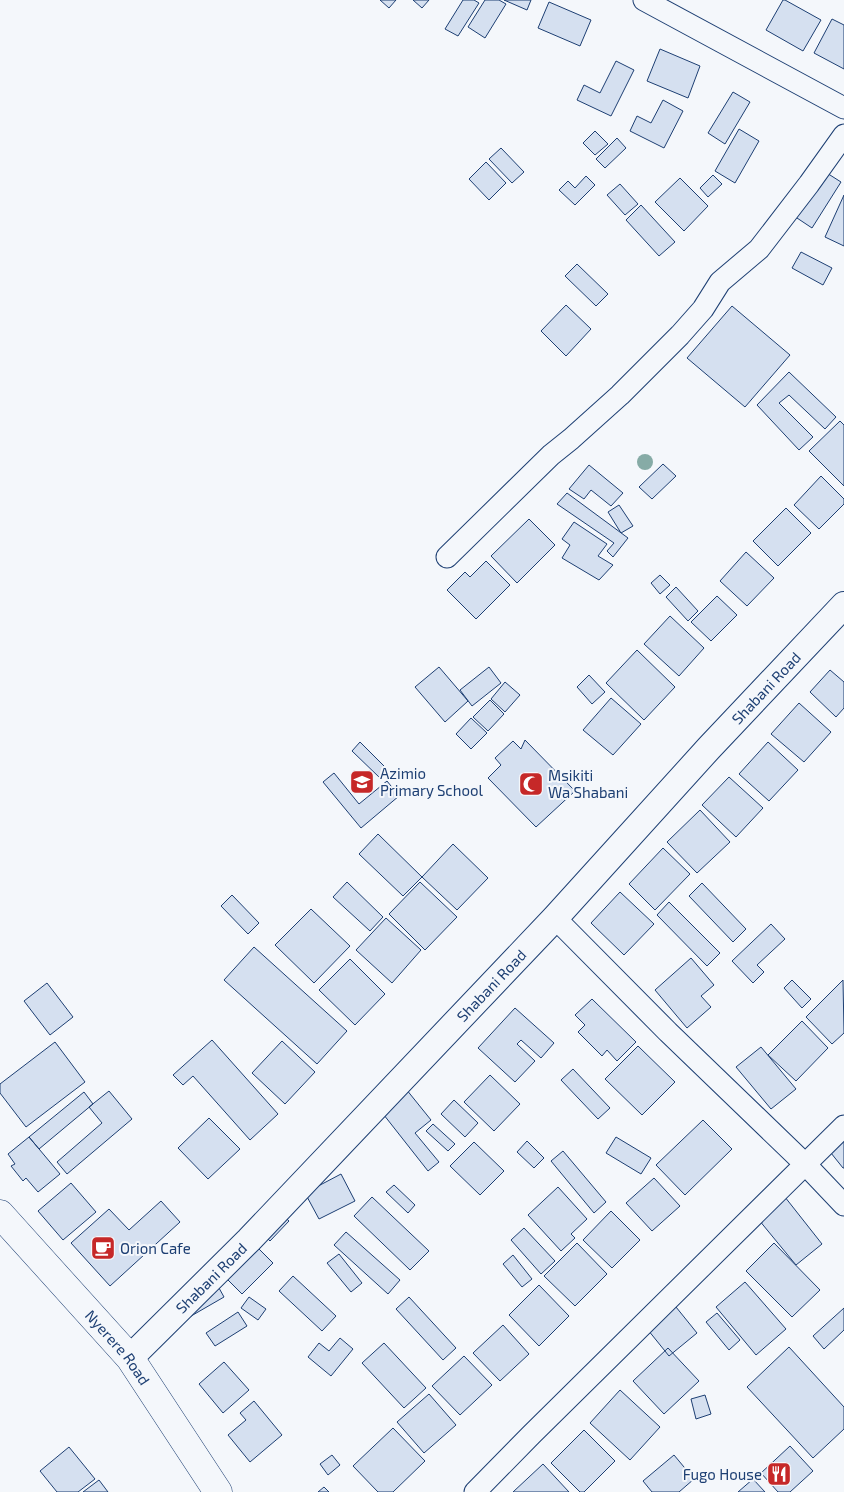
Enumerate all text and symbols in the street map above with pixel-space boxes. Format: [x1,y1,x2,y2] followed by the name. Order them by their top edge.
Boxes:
[728,648,804,728] street label: Shabani Road
[380,764,483,799] place label: Azimio Primary School
[548,766,628,801] place label: Msikiti Wa Shabani
[349,769,375,795] school or university icon: Azimio Primary School
[518,771,544,797] mosque icon: Msikiti Wa Shabani
[453,945,529,1025] street label: Shabani Road
[90,1235,116,1261] cafe icon: Orion Cafe
[120,1239,191,1257] place label: Orion Cafe
[172,1239,250,1317] street label: Shabani Road
[82,1306,154,1388] street label: Nyerere Road
[766,1461,792,1487] restaurant icon: Fugo House
[683,1465,762,1483] place label: Fugo House

